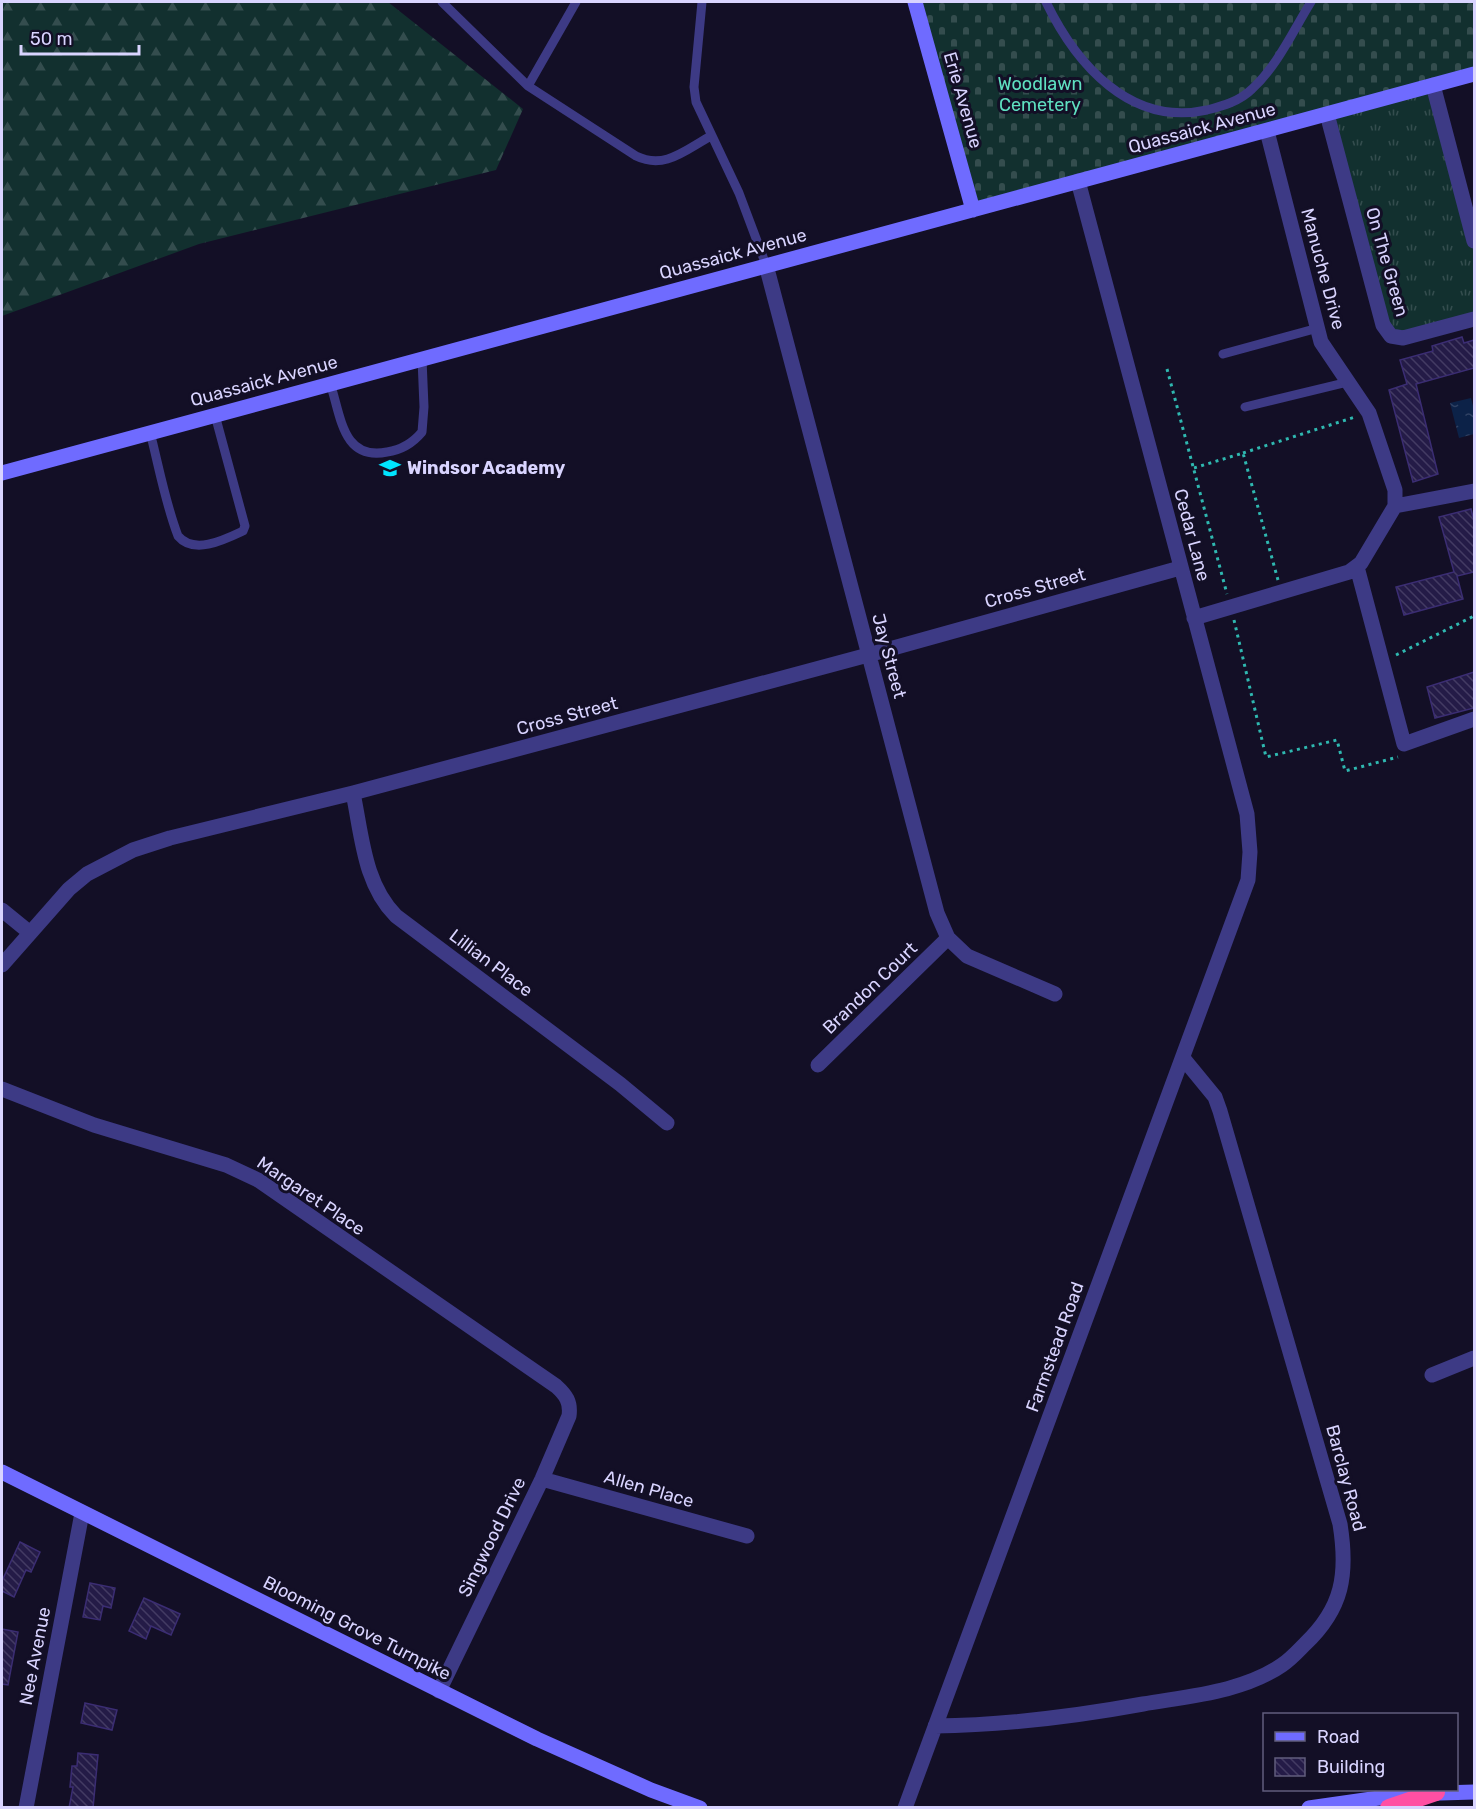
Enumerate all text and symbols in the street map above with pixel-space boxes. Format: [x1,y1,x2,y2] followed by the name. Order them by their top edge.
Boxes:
[21,18,140,56] scale bar
[30,28,73,50] text: 50 m
[939,49,987,151] street label: Erie Avenue
[997,73,1083,116] park label: Woodlawn Cemetery
[1126,98,1278,158] street label: Quassaick Avenue
[1361,205,1413,319] street label: On The Green
[1296,206,1350,332] street label: Manuche Drive
[657,224,809,284] street label: Quassaick Avenue
[188,351,340,411] street label: Quassaick Avenue
[378,456,402,480] school or university icon: Windsor Academy
[407,457,565,479] place label: Windsor Academy
[1169,486,1215,584] street label: Cedar Lane
[982,563,1088,613] street label: Cross Street
[867,611,911,701] street label: Jay Street
[514,692,620,740] street label: Cross Street
[445,925,537,1001] street label: Lillian Place
[818,937,922,1039] street label: Brandon Court
[253,1152,369,1240] street label: Margaret Place
[1021,1279,1089,1415] street label: Farmstead Road
[1321,1422,1371,1534] street label: Barclay Road
[602,1466,696,1512] street label: Allen Place
[454,1474,530,1600] street label: Singwood Drive
[259,1571,455,1685] street label: Blooming Grove Turnpike
[15,1605,55,1707] street label: Nee Avenue
[1263,1713,1458,1791] legend
[1317,1726,1360,1748] text: Road
[1317,1756,1385,1778] text: Building

